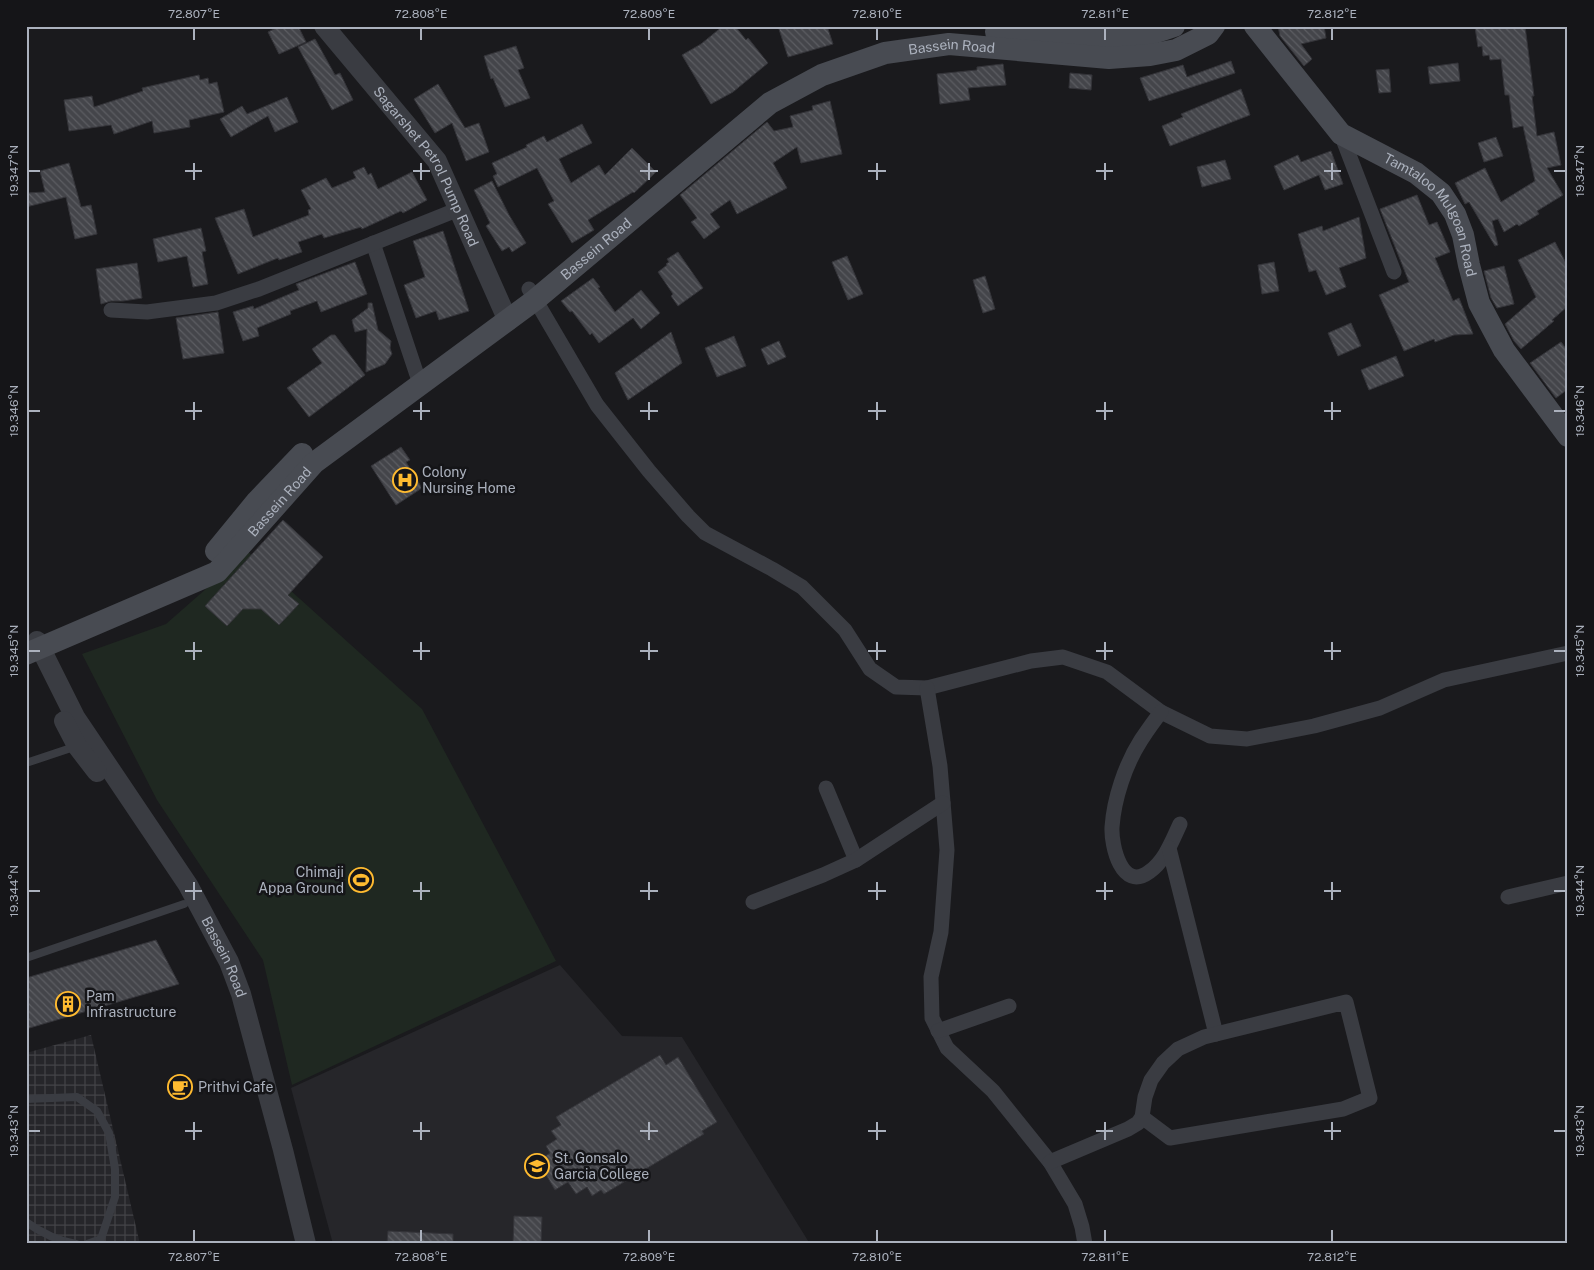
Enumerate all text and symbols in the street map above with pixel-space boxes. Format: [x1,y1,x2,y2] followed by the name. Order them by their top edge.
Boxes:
[168,7,220,21] text: 72.807°E
[395,7,447,21] text: 72.808°E
[623,7,675,21] text: 72.809°E
[852,7,902,21] text: 72.810°E
[1081,7,1129,21] text: 72.811°E
[1307,7,1357,21] text: 72.812°E
[907,36,996,58] street label: Bassein Road
[370,83,482,249] street label: Sagarshet Petrol Pump Road
[7,145,21,197] text: 19.347°N
[1573,145,1587,197] text: 19.347°N
[1381,150,1480,278] street label: Tamtaloo Mulgoan Road
[557,215,635,283] street label: Bassein Road
[7,385,21,437] text: 19.346°N
[1573,385,1587,437] text: 19.346°N
[245,464,315,540] street label: Bassein Road
[422,464,516,496] place label: Colony Nursing Home
[392,467,418,493] hospital icon: Colony Nursing Home
[7,625,21,677] text: 19.345°N
[1573,625,1587,677] text: 19.345°N
[258,864,344,896] place label: Chimaji Appa Ground
[7,865,21,917] text: 19.344°N
[1573,865,1587,917] text: 19.344°N
[348,867,374,893] sports icon: Chimaji Appa Ground
[198,914,249,999] street label: Bassein Road
[86,988,176,1020] place label: Pam Infrastructure
[55,991,81,1017] building icon: Pam Infrastructure
[167,1074,193,1100] cafe icon: Prithvi Cafe
[198,1079,274,1095] place label: Prithvi Cafe
[7,1105,21,1157] text: 19.343°N
[1573,1105,1587,1157] text: 19.343°N
[554,1150,649,1182] place label: St. Gonsalo Garcia College
[524,1153,550,1179] school or university icon: St. Gonsalo Garcia College
[168,1250,220,1264] text: 72.807°E
[395,1250,447,1264] text: 72.808°E
[623,1250,675,1264] text: 72.809°E
[852,1250,902,1264] text: 72.810°E
[1081,1250,1129,1264] text: 72.811°E
[1307,1250,1357,1264] text: 72.812°E

